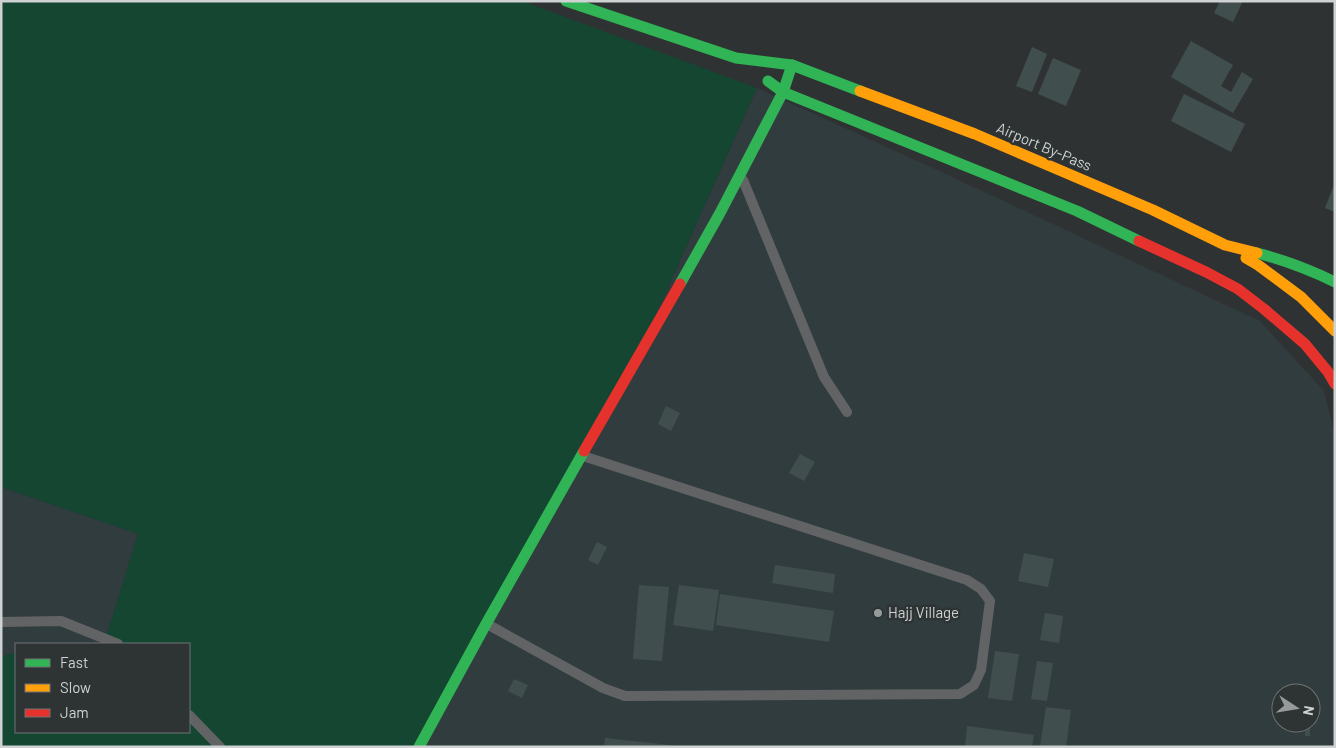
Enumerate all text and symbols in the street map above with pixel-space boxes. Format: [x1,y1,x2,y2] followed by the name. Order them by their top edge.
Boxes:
[994,118,1095,174] street label: Airport By-Pass
[888,603,959,621] place label: Hajj Village
[872,607,884,619] marker: Hajj Village
[15,643,190,733] legend
[60,653,88,671] text: Fast
[60,678,91,696] text: Slow
[1271,683,1321,733] north arrow
[60,703,89,721] text: Jam
[1300,704,1318,717] text: N

